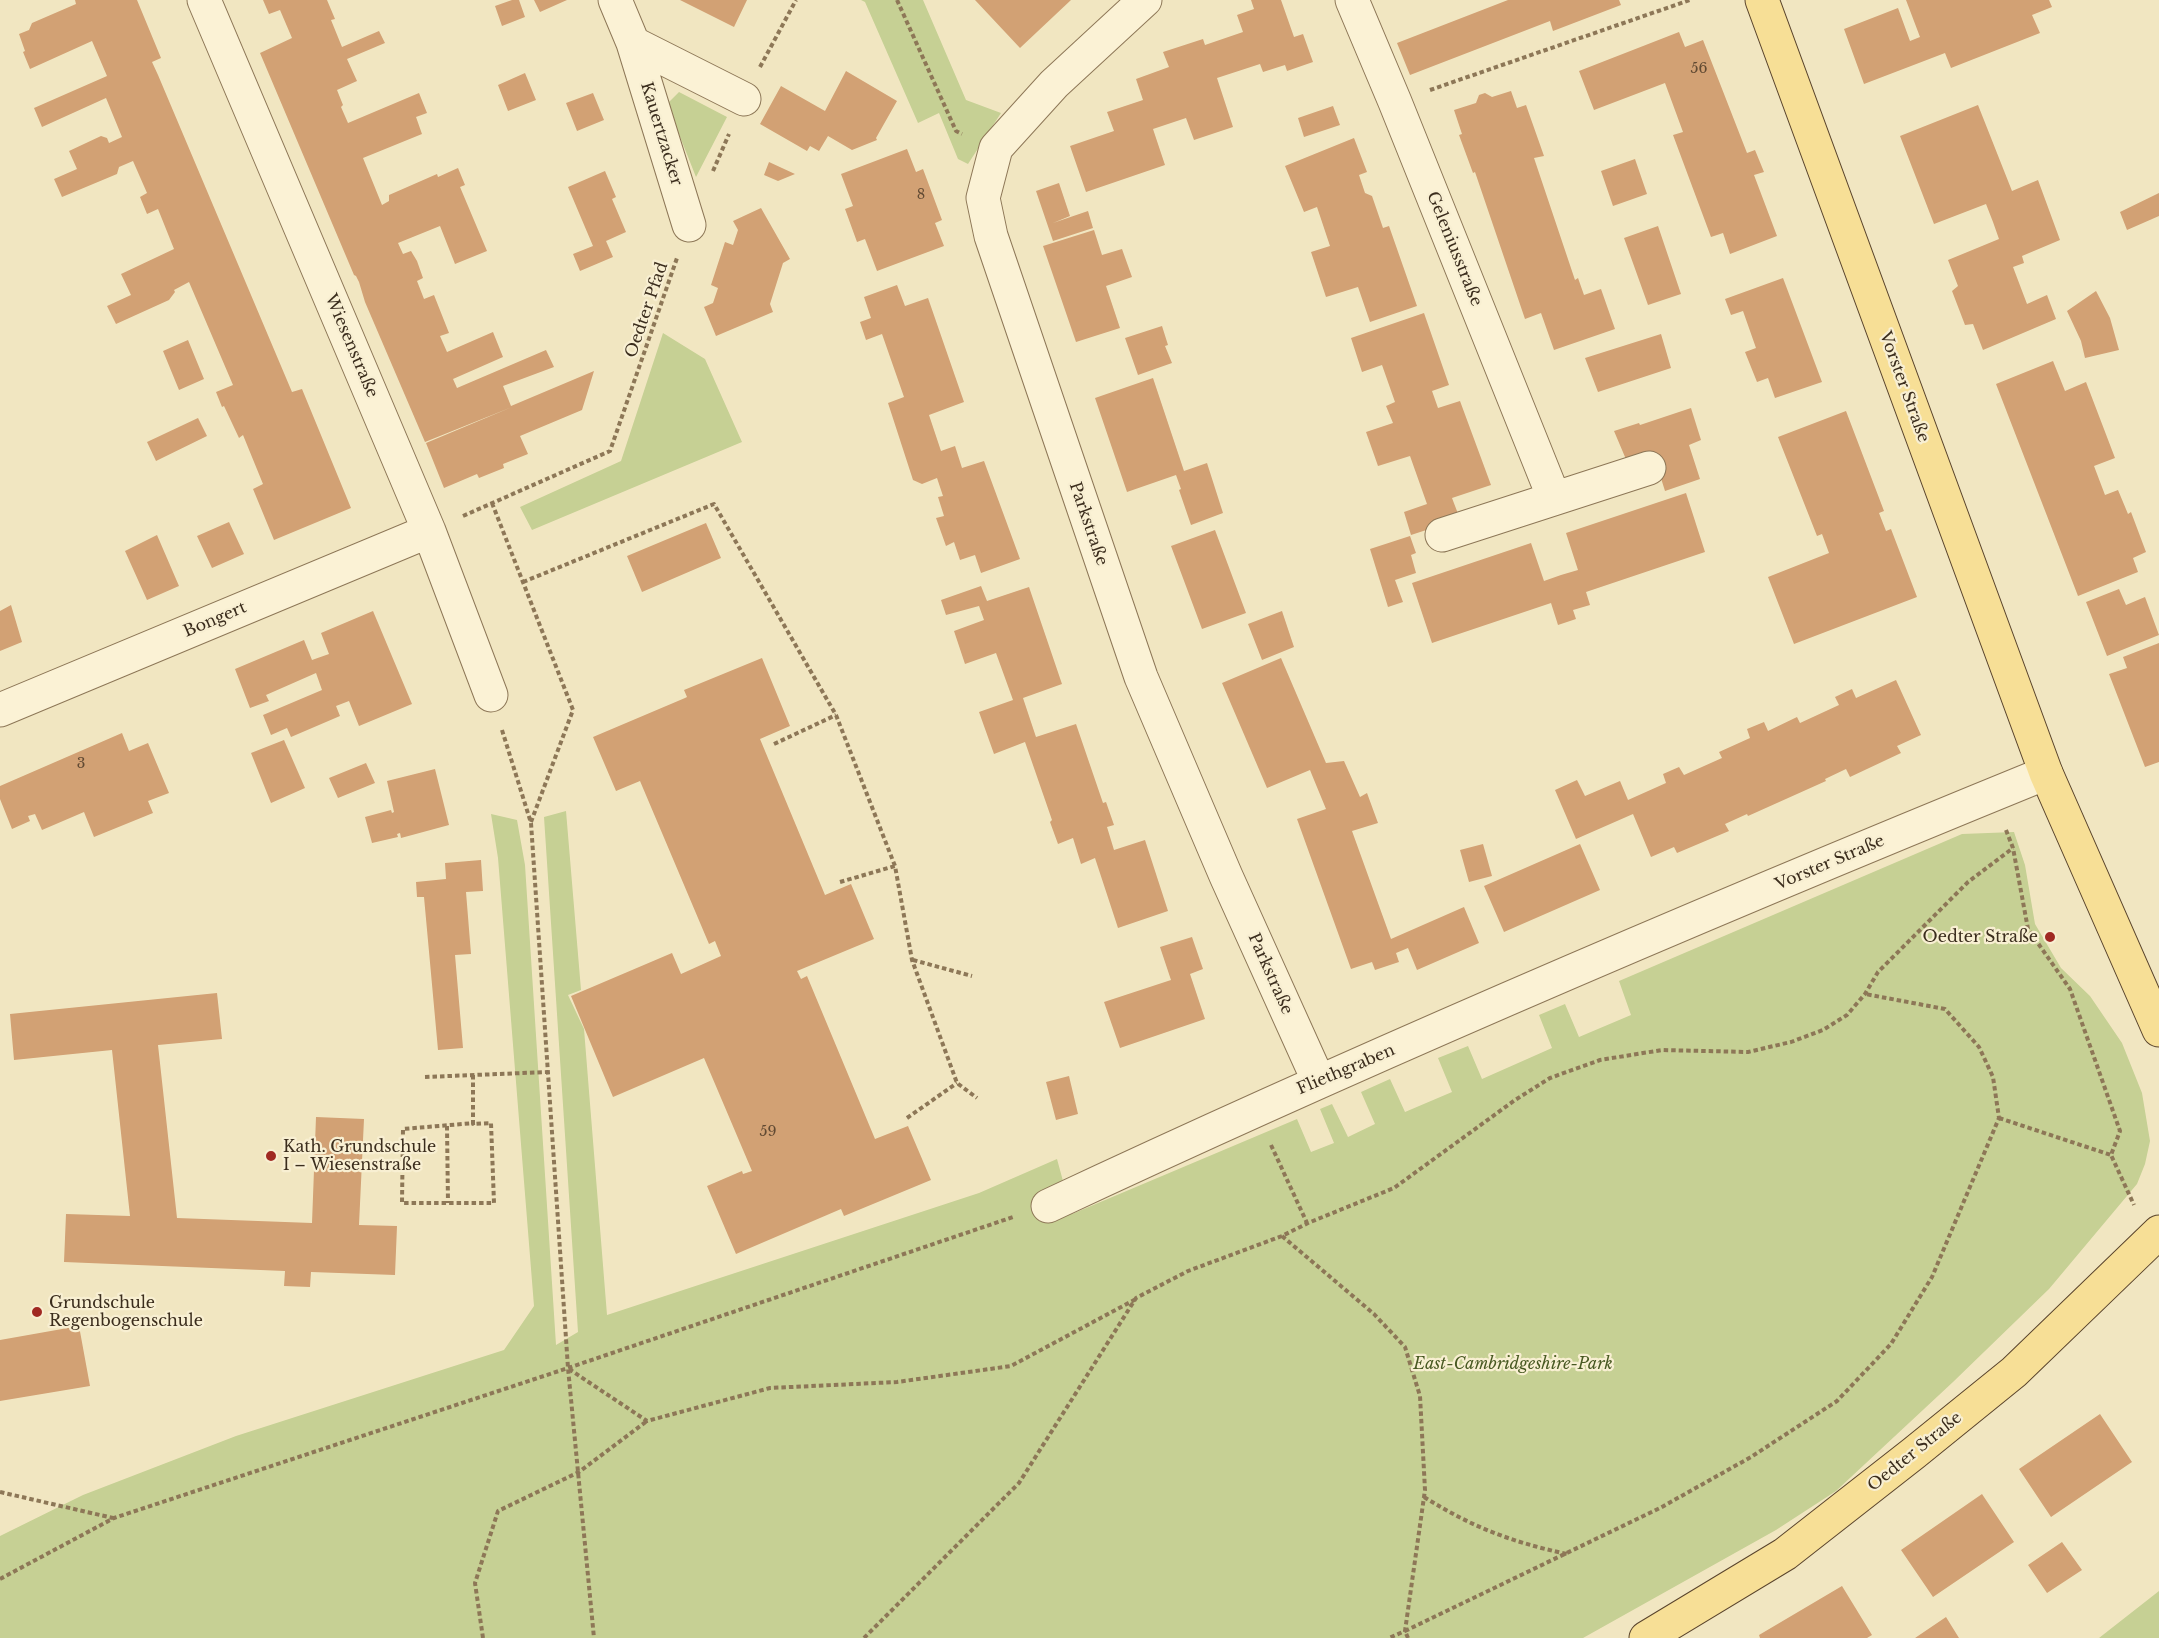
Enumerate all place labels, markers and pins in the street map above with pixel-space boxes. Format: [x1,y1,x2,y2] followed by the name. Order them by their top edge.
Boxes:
[1923,927,2038,947] place label: Oedter Straße
[2043,930,2057,944] marker: Oedter Straße
[283,1137,436,1175] place label: Kath. Grundschule I – Wiesenstraße
[264,1149,278,1163] marker: Kath. Grundschule I – Wiesenstraße
[49,1293,203,1331] place label: Grundschule Regenbogenschule
[30,1305,44,1319] marker: Grundschule Regenbogenschule

